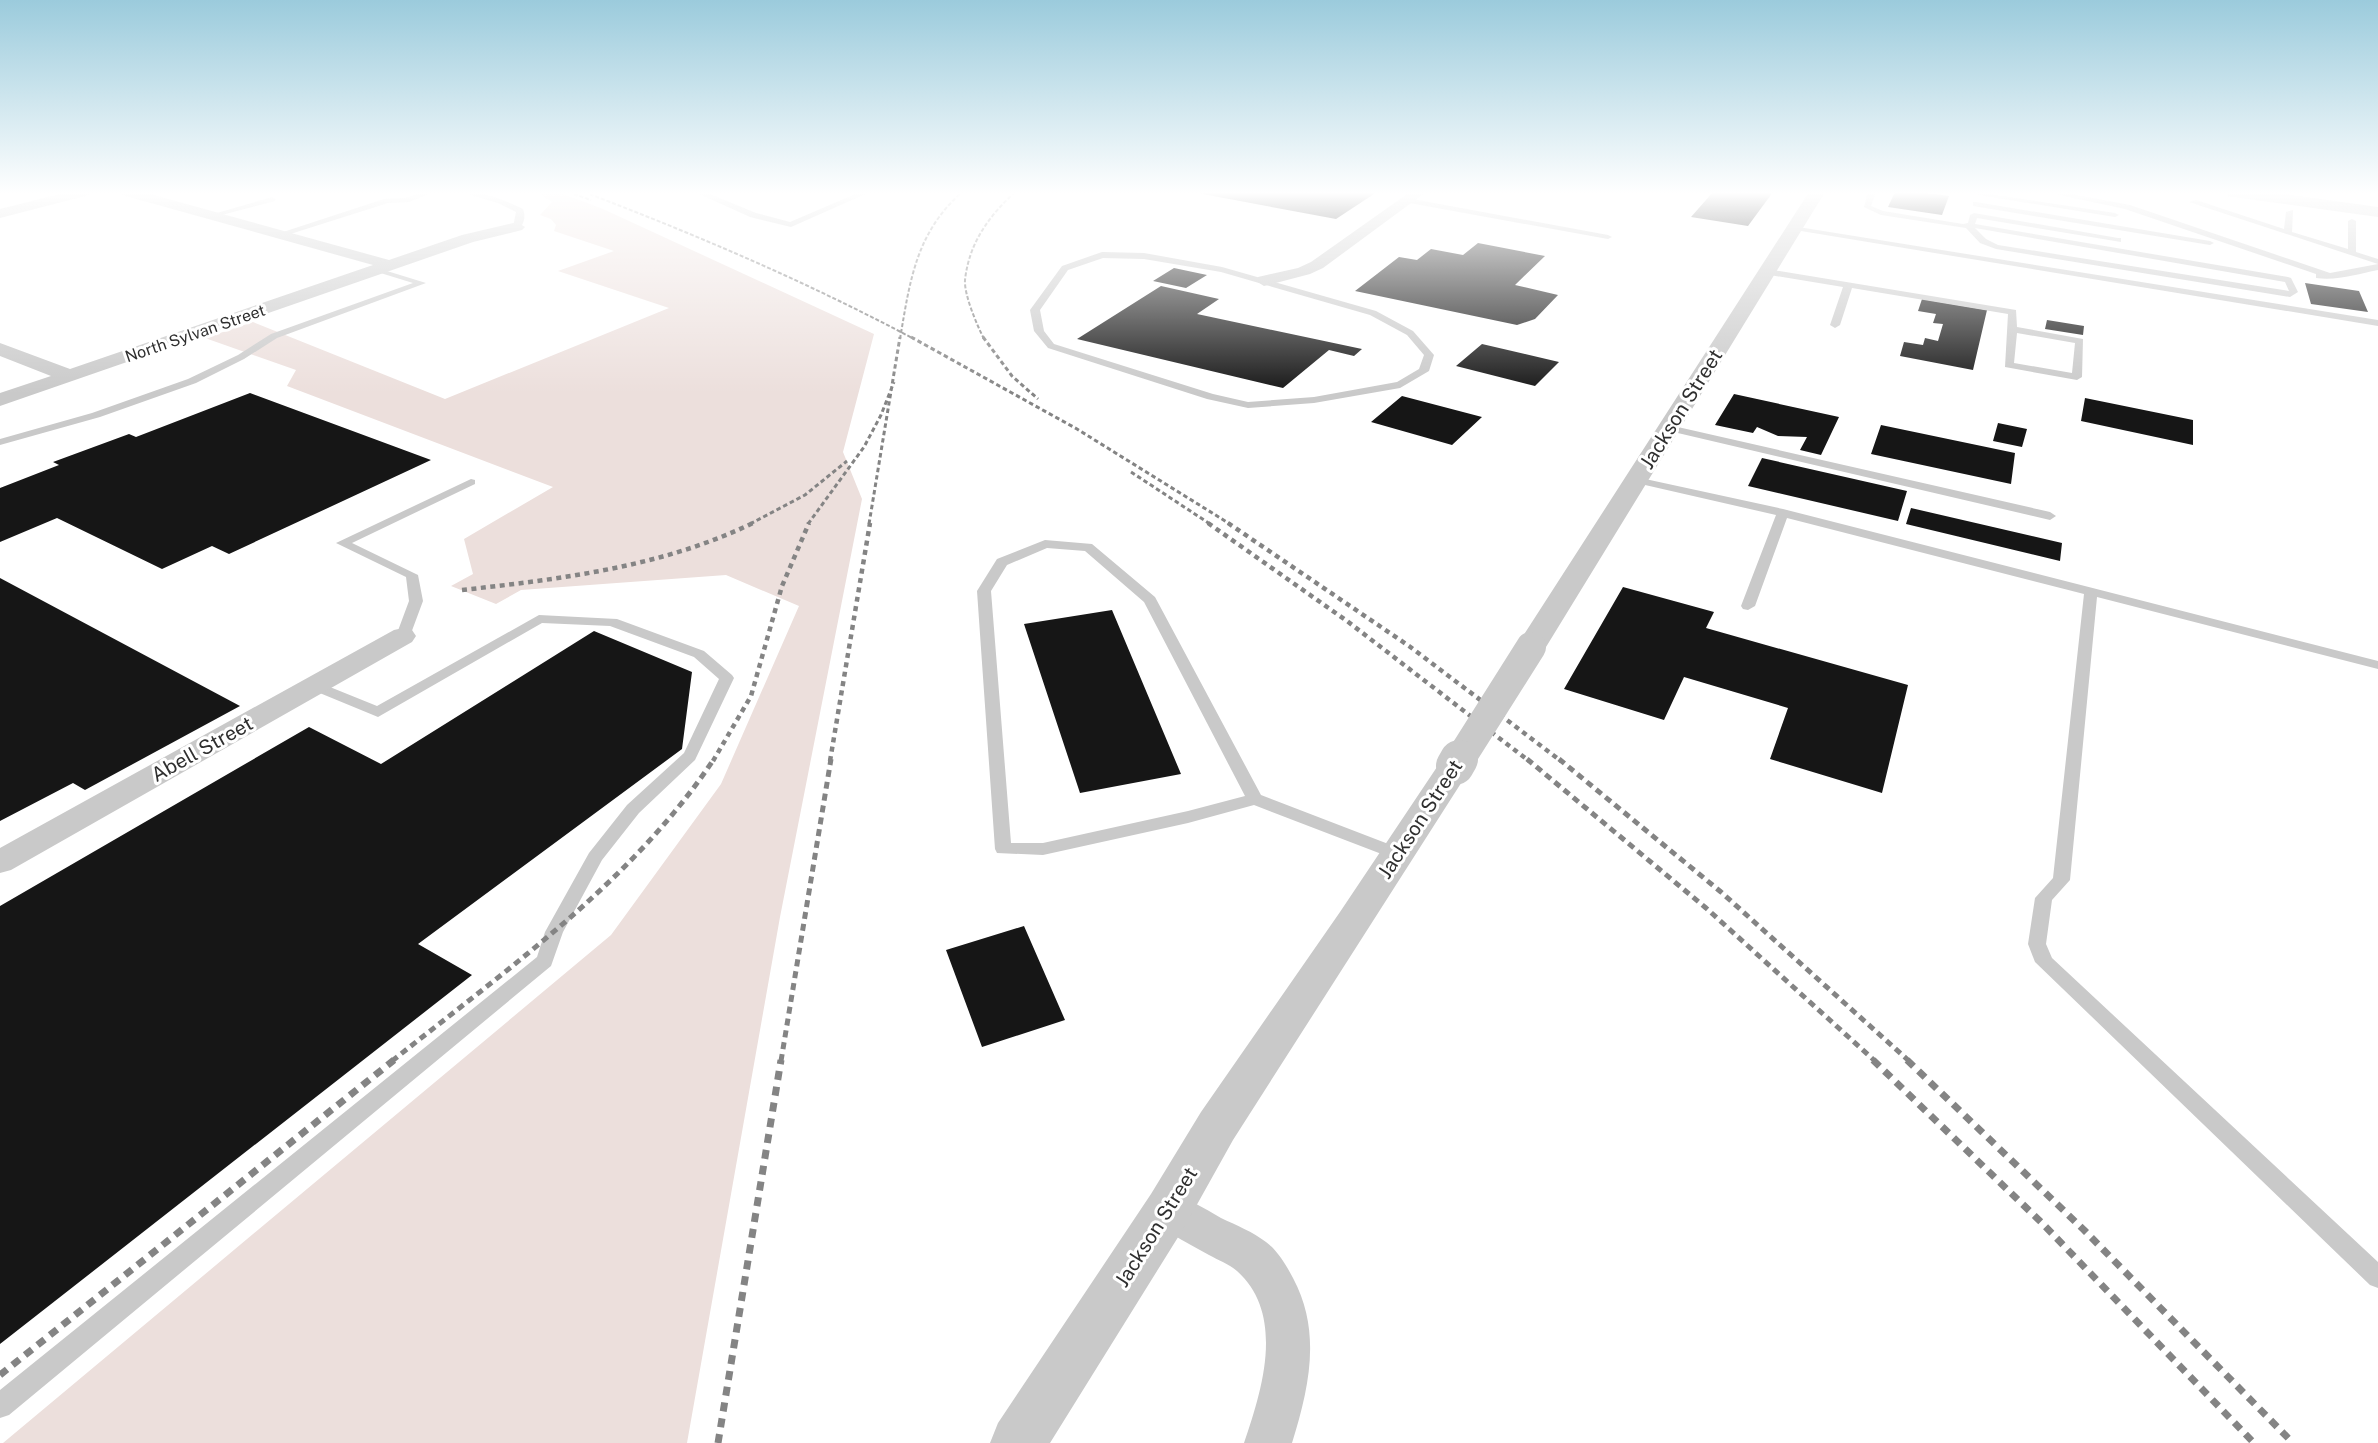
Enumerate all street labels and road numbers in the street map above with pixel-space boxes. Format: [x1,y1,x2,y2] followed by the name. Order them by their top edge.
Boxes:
[123,301,268,366] street label: North Sylvan Street
[1635,345,1727,473] street label: Jackson Street
[147,711,257,787] street label: Abell Street
[1373,755,1467,883] street label: Jackson Street
[1110,1163,1202,1291] street label: Jackson Street

